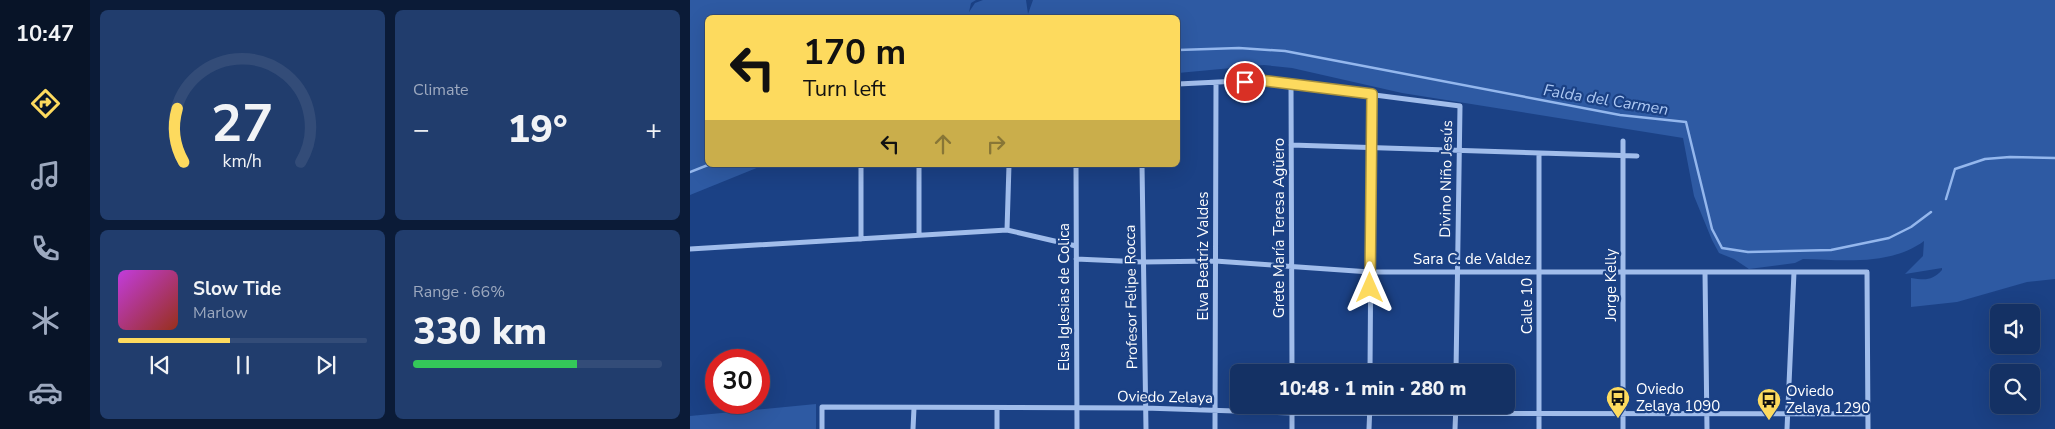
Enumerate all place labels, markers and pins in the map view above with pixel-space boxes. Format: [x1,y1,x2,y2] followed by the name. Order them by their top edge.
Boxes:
[1224,61,1266,103] pin
[1636,379,1720,416] place label: Oviedo Zelaya 1090
[1786,381,1870,418] place label: Oviedo Zelaya 1290
[1605,385,1631,419] bus stop icon: Oviedo Zelaya 1090
[1756,387,1782,421] bus stop icon: Oviedo Zelaya 1290

